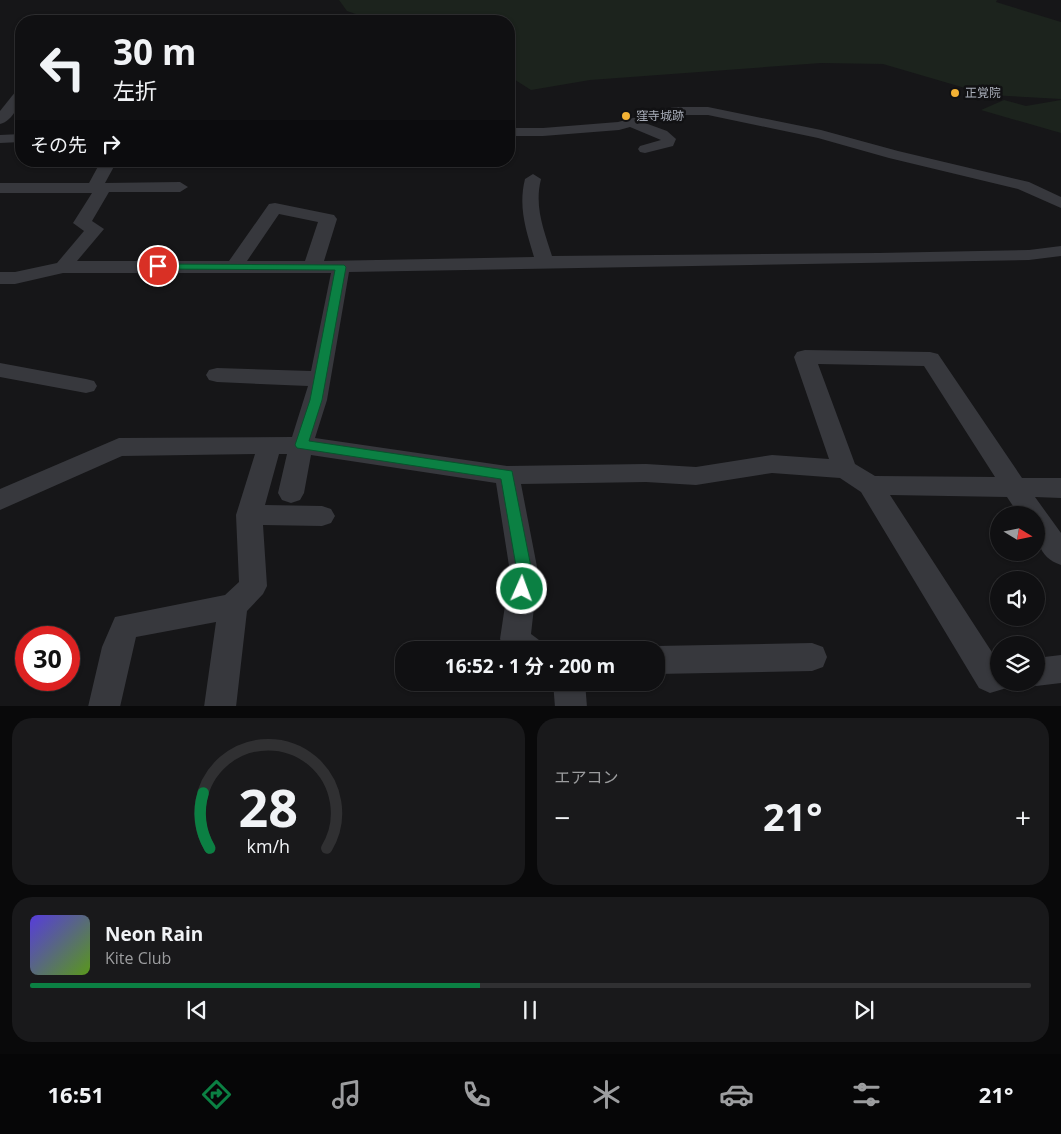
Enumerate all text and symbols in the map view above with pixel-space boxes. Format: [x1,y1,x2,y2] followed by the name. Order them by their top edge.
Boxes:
[113,28,196,75] text: 30 m
[30,35,95,100] icon: left
[113,75,157,105] text: 左折
[965,84,1001,101] place label: 正覚院
[949,87,961,99] marker: 正覚院
[636,107,684,124] place label: 窪寺城跡
[620,110,632,122] marker: 窪寺城跡
[97,130,125,158] icon: right
[30,132,87,158] text: その先
[137,245,179,287] pin
[144,252,172,280] icon: arrive
[990,506,1045,561] north arrow
[990,506,1045,691] map controls
[495,562,547,614] position arrow
[990,571,1045,626] button: sound
[15,626,80,691] speed limit sign: 30
[990,636,1045,691] button: layers
[445,653,615,679] text: 16:52 · 1 分 · 200 m
[555,766,619,788] text: エアコン
[239,771,298,842] text: 28
[763,790,823,842] text: 21°
[555,798,571,836] text: −
[1015,798,1031,836] text: +
[247,834,290,858] text: km/h
[105,921,203,947] text: Neon Rain
[105,947,171,969] text: Kite Club
[183,996,211,1024] icon: previous
[516,996,544,1024] icon: pause
[850,996,878,1024] icon: next
[199,1077,234,1112] icon: directions
[329,1077,364,1112] icon: music
[459,1077,494,1112] icon: phone
[589,1077,624,1112] icon: climate
[719,1077,754,1112] icon: car
[849,1077,884,1112] icon: filters
[47,1079,104,1109] text: 16:51
[979,1079,1013,1109] text: 21°

